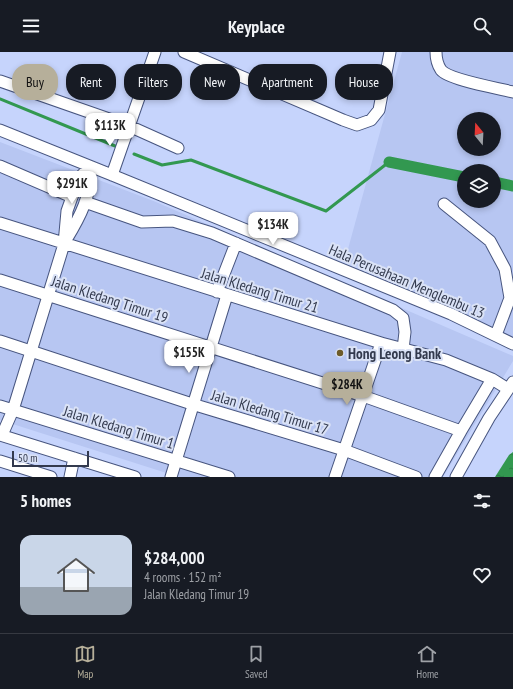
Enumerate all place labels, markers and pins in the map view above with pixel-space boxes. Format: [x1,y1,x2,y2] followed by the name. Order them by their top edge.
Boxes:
[82,113,138,147] pin: $113K
[44,171,100,205] pin: $291K
[245,212,301,246] pin: $134K
[161,340,217,374] pin: $155K
[348,344,442,363] place label: Hong Leong Bank
[335,348,345,358] marker: Hong Leong Bank
[319,372,375,406] pin: $284K

